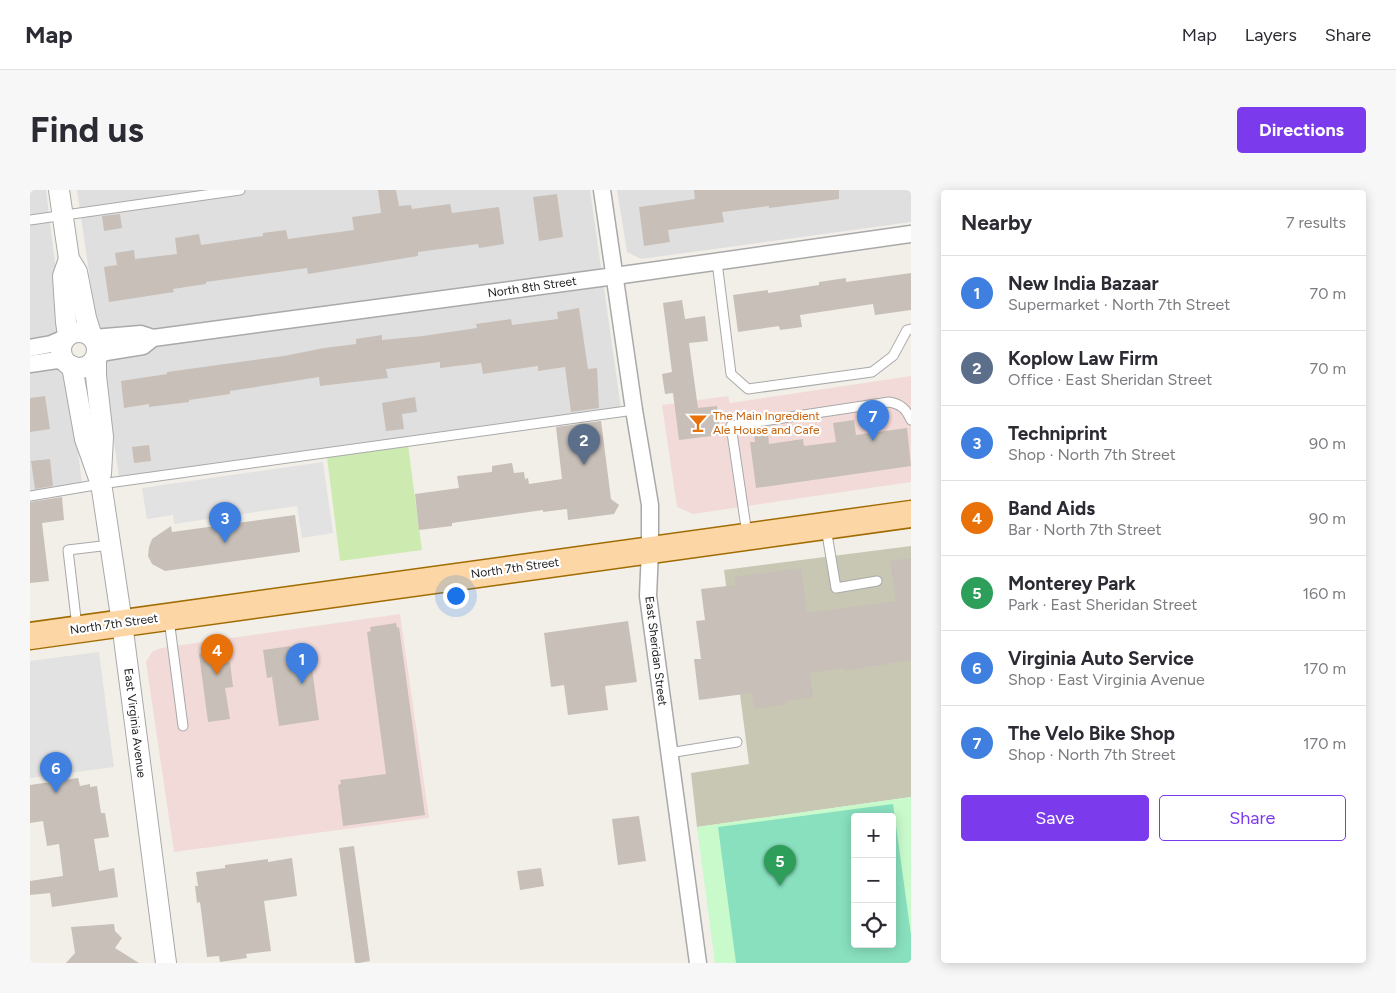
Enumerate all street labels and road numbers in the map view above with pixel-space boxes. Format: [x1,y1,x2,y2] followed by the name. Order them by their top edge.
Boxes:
[487,274,578,300] street label: North 8th Street
[470,555,560,581] street label: North 7th Street
[642,595,670,707] street label: East Sheridan Street
[69,611,159,637] street label: North 7th Street
[121,667,149,779] street label: East Virginia Avenue

